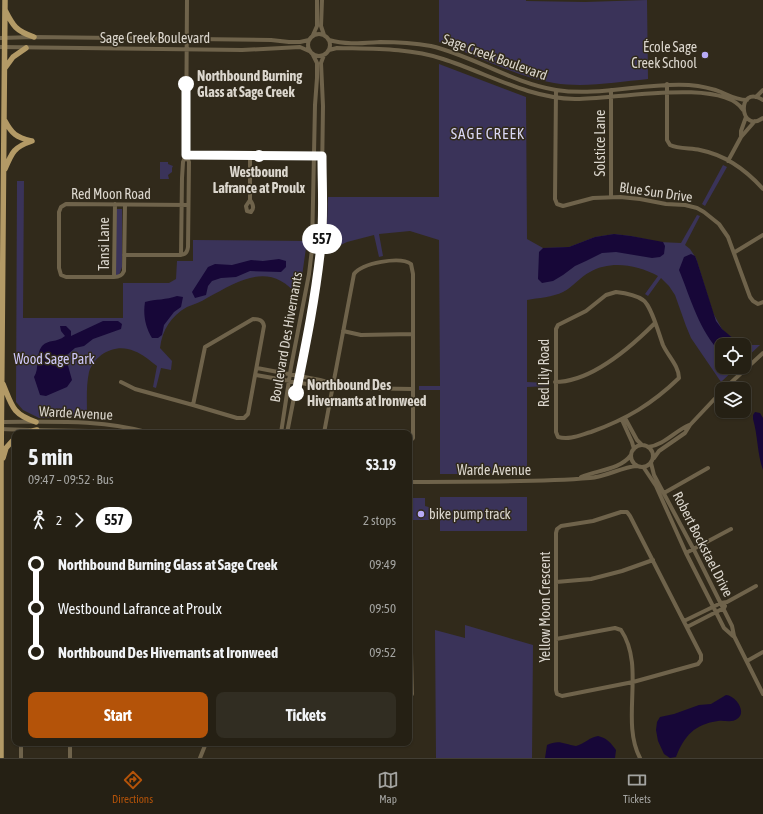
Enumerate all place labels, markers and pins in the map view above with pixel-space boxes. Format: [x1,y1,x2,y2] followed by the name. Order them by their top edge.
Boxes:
[631,39,697,71] place label: École Sage Creek School
[700,50,710,60] marker: École Sage Creek School
[197,68,303,100] place label: Northbound Burning Glass at Sage Creek
[178,76,194,92] marker: Northbound Burning Glass at Sage Creek
[253,150,265,162] marker: Westbound Lafrance at Proulx
[213,164,306,196] place label: Westbound Lafrance at Proulx
[307,377,427,409] place label: Northbound Des Hivernants at Ironweed
[288,385,304,401] marker: Northbound Des Hivernants at Ironweed
[429,506,511,522] place label: bike pump track
[416,509,426,519] marker: bike pump track

